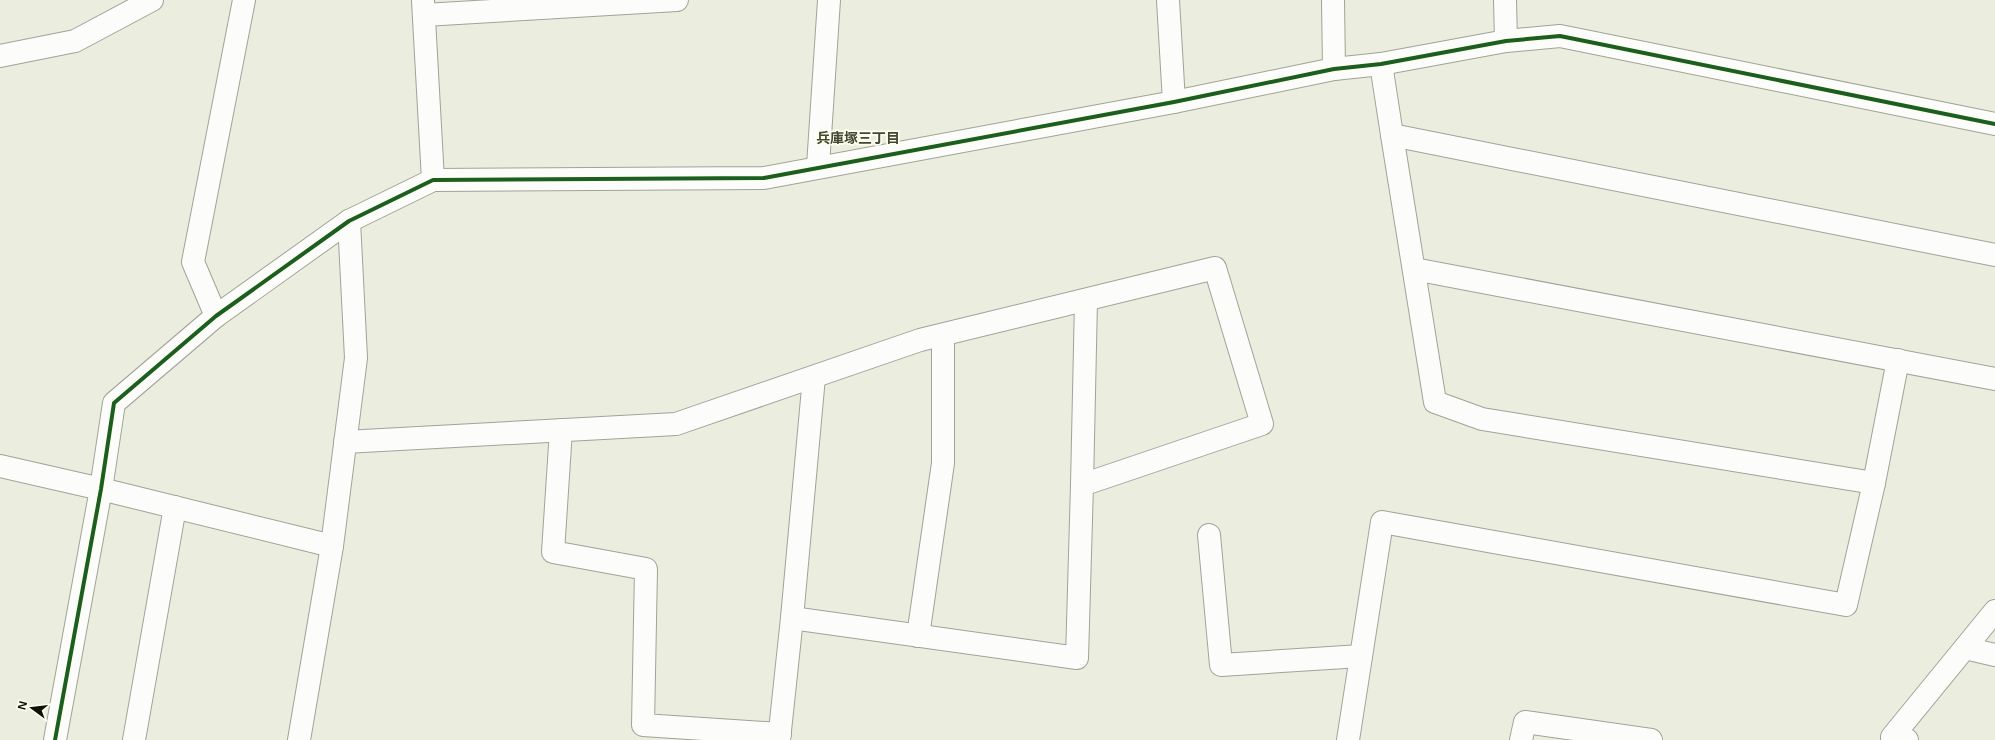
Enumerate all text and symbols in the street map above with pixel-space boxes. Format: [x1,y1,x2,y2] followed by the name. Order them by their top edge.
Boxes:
[816,128,900,147] district label: 兵庫塚三丁目
[12,688,52,728] north arrow
[13,699,30,712] text: N

